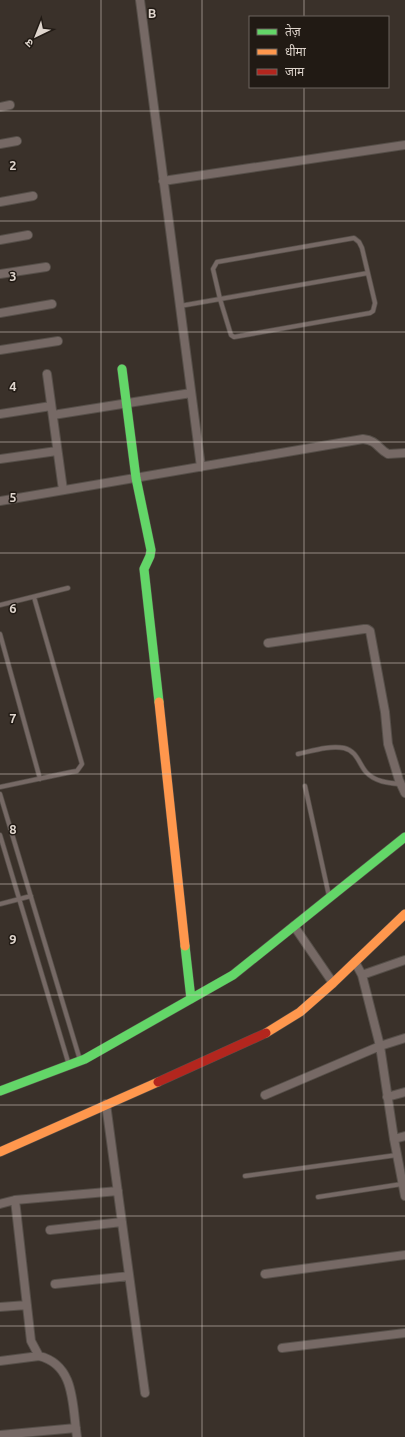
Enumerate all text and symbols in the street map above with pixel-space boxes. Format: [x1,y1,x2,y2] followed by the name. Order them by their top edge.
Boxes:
[148,6,157,20] text: B
[16,16,56,56] north arrow
[249,16,389,88] legend
[285,24,302,38] text: तेज़
[22,36,36,50] text: उ
[285,44,307,58] text: धीमा
[285,65,305,78] text: जाम
[9,158,17,172] text: 2
[9,269,17,283] text: 3
[9,379,17,393] text: 4
[9,490,17,504] text: 5
[9,601,17,615] text: 6
[9,711,17,725] text: 7
[9,822,17,836] text: 8
[9,932,17,946] text: 9

